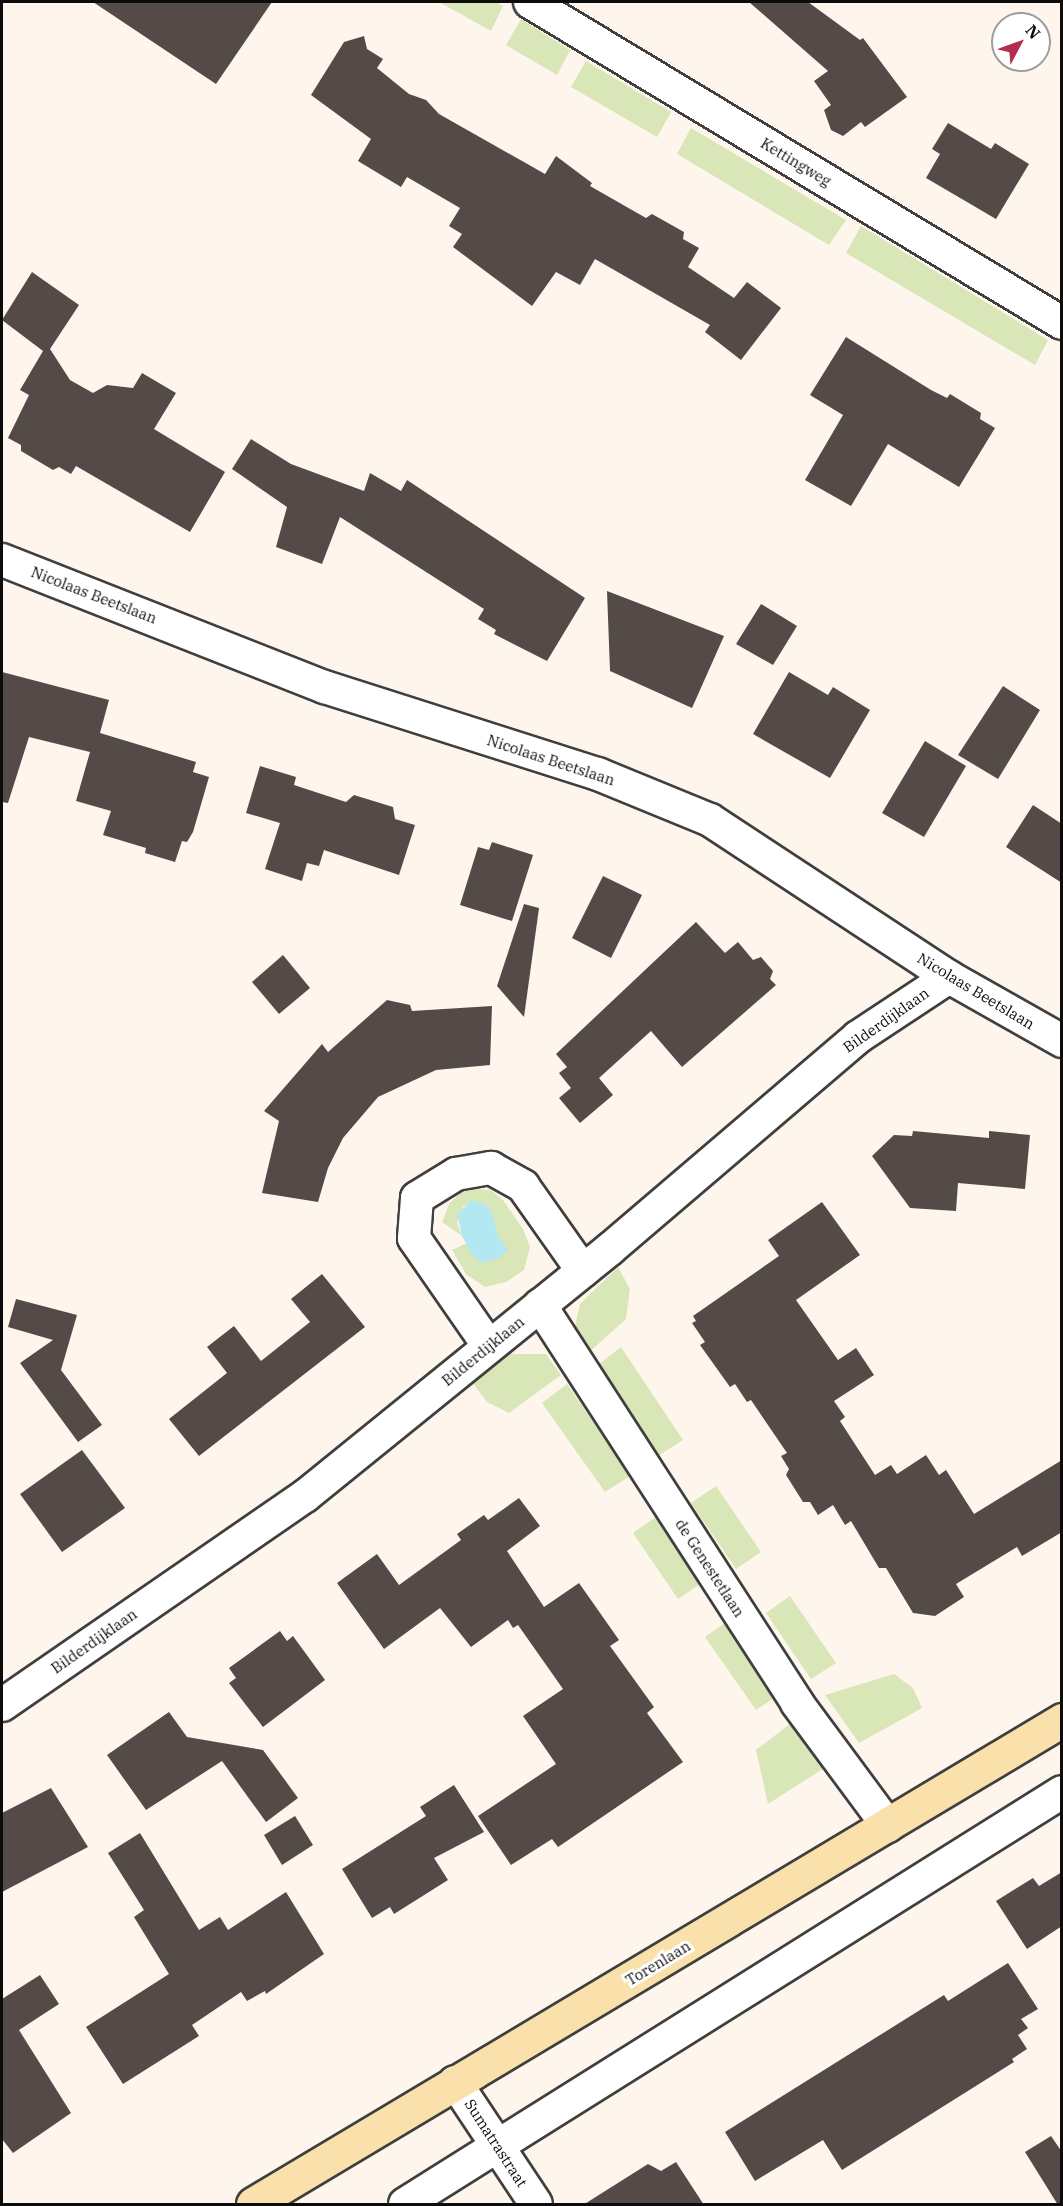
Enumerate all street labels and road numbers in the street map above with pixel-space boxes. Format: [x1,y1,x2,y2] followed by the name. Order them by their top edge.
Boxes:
[758,134,834,190] street label: Kettingweg
[29,563,159,627] street label: Nicolaas Beetslaan
[485,731,617,789] street label: Nicolaas Beetslaan
[914,949,1038,1033] street label: Nicolaas Beetslaan
[840,984,932,1056] street label: Bilderdijklaan
[438,1312,528,1390] street label: Bilderdijklaan
[672,1516,748,1620] street label: de Genestetlaan
[48,1605,140,1677] street label: Bilderdijklaan
[622,1937,694,1989] street label: Torenlaan
[461,2096,531,2190] street label: Sumatrastraat

